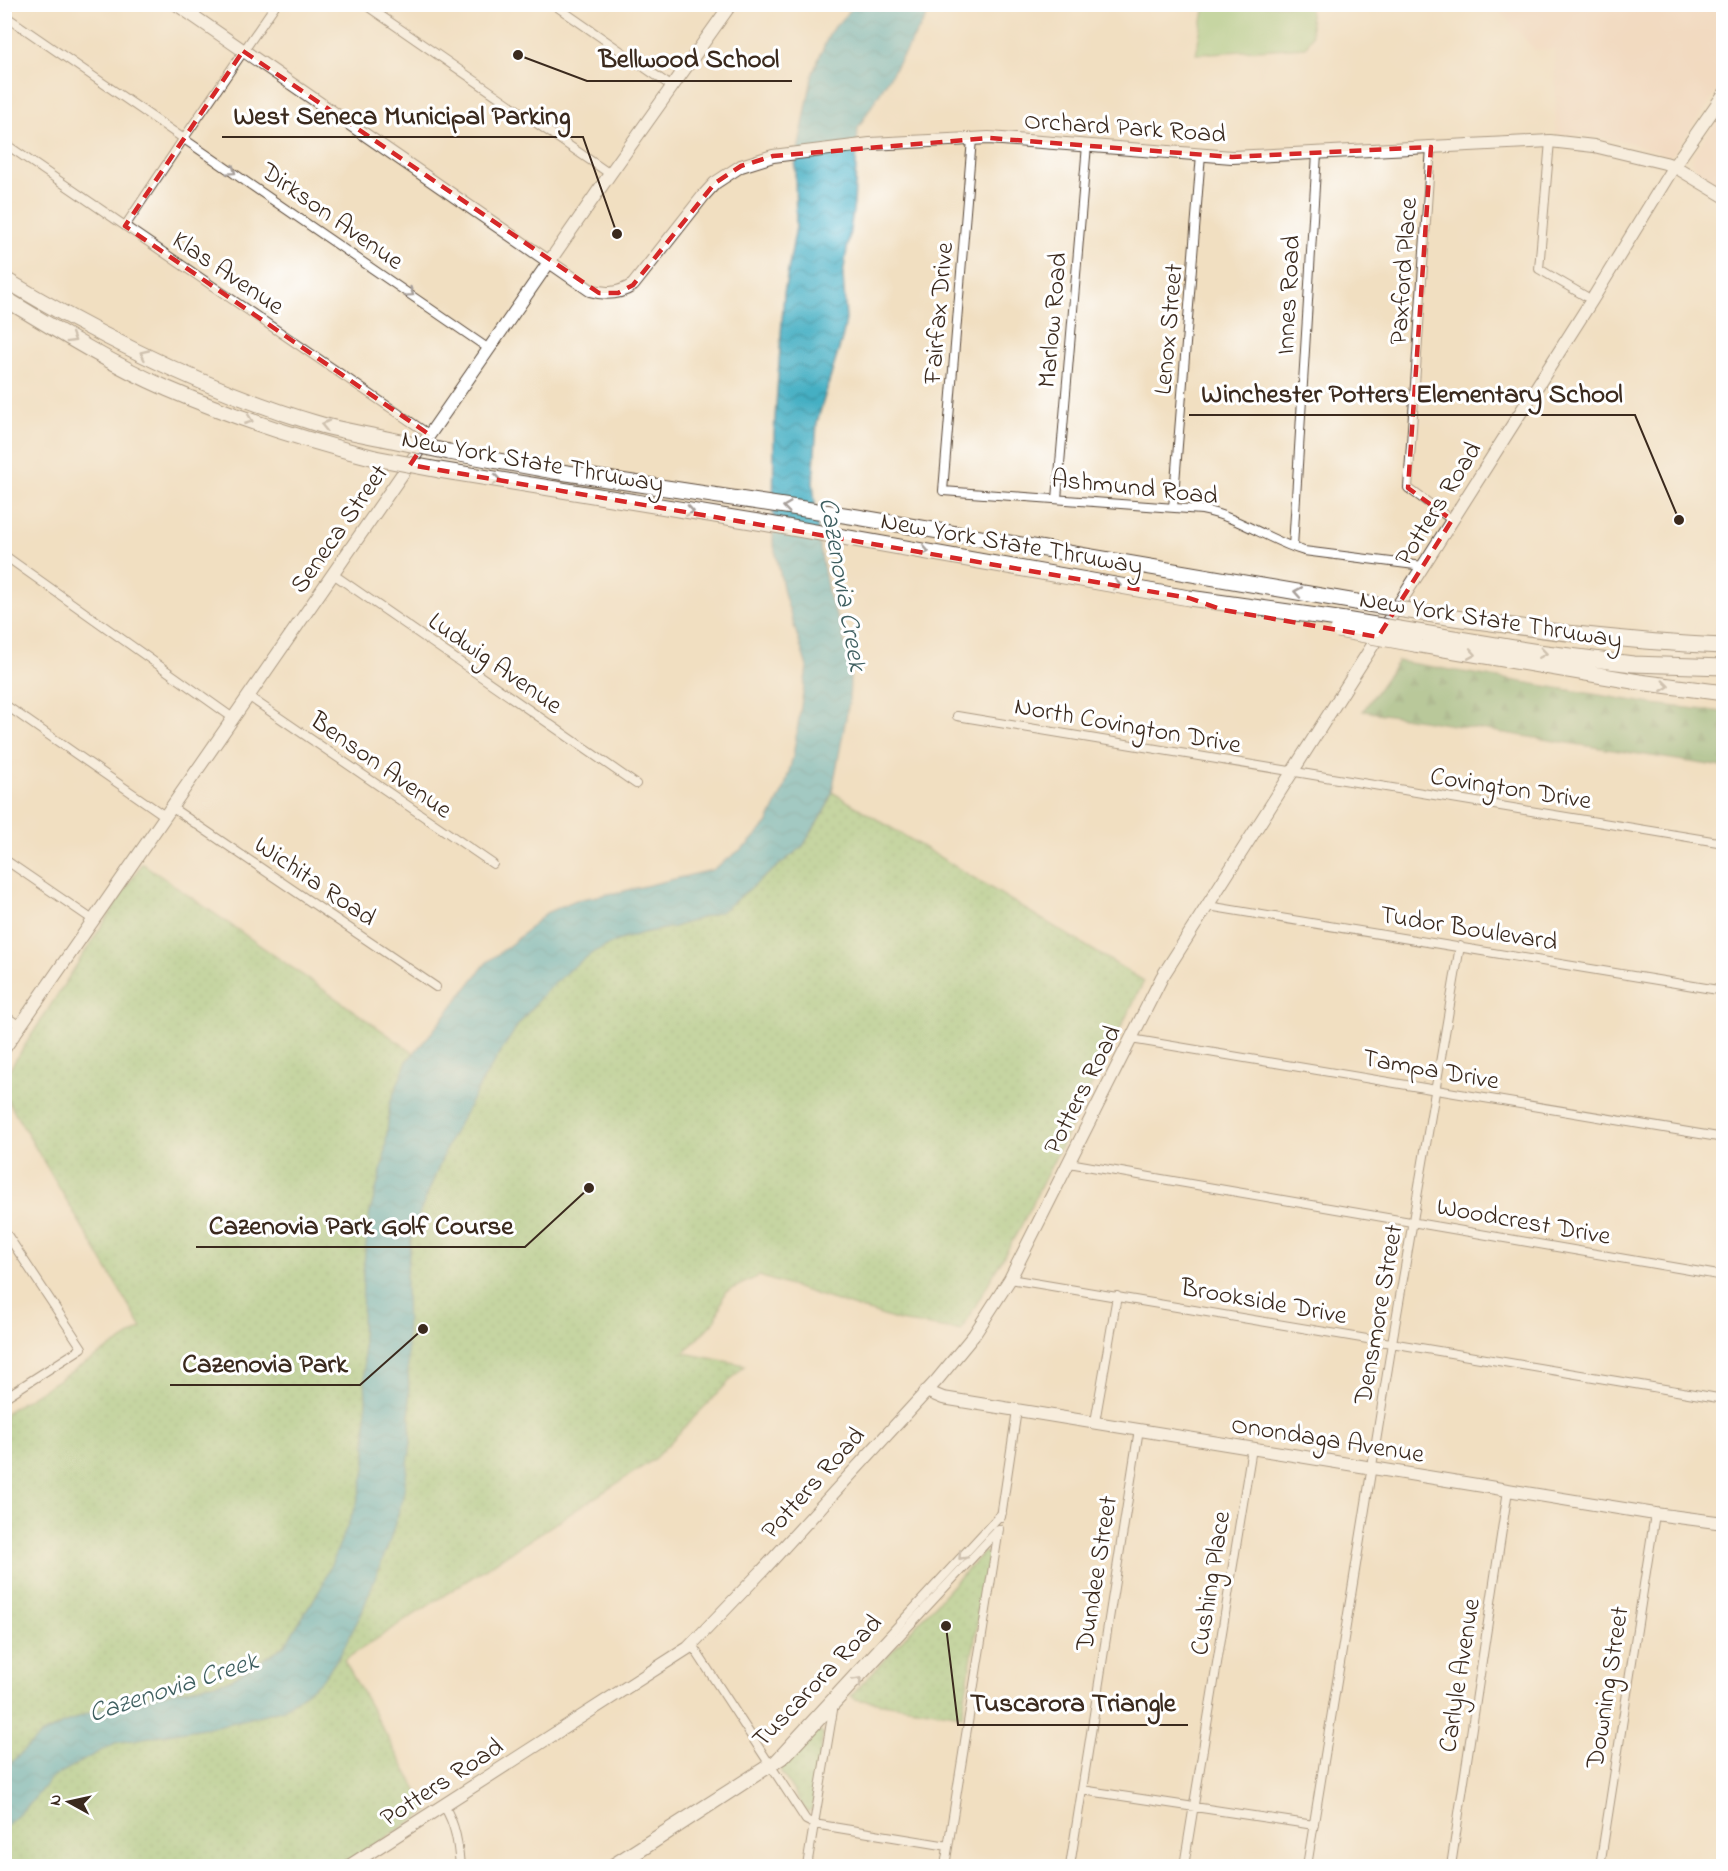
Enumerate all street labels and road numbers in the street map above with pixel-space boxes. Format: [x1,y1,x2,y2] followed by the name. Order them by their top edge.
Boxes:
[1023,103,1227,155] street label: Orchard Park Road
[251,153,411,281] street label: Dirkson Avenue
[1381,196,1429,346] street label: Paxford Place
[163,223,291,326] street label: Klas Avenue
[1268,234,1312,356] street label: Innes Road
[915,240,965,387] street label: Fairfax Drive
[1029,251,1079,390] street label: Marlow Road
[1145,262,1195,396] street label: Lenox Street
[399,421,666,505] street label: New York State Thruway
[1386,435,1493,574] street label: Potters Road
[282,457,399,602] street label: Seneca Street
[1050,461,1220,517] street label: Ashmund Road
[878,503,1145,587] street label: New York State Thruway
[1356,581,1625,660] street label: New York State Thruway
[419,604,570,725] street label: Ludwig Avenue
[1011,688,1244,766] street label: North Covington Drive
[301,703,459,830] street label: Benson Avenue
[1427,758,1594,822] street label: Covington Drive
[245,827,384,938] street label: Wichita Road
[1377,897,1560,963] street label: Tudor Boulevard
[1035,1019,1133,1162] street label: Potters Road
[1359,1040,1502,1102] street label: Tampa Drive
[1434,1189,1614,1257] street label: Woodcrest Drive
[1345,1221,1415,1409] street label: Densmore Street
[1176,1269,1350,1336] street label: Brookside Drive
[1228,1407,1427,1475] street label: Onondaga Avenue
[753,1419,876,1549] street label: Potters Road
[1067,1493,1129,1655] street label: Dundee Street
[1182,1508,1242,1658] street label: Cushing Place
[1430,1595,1492,1755] street label: Carlyle Avenue
[1577,1603,1641,1772] street label: Downing Street
[744,1606,892,1758] street label: Tuscarora Road
[373,1729,512,1838] street label: Potters Road

